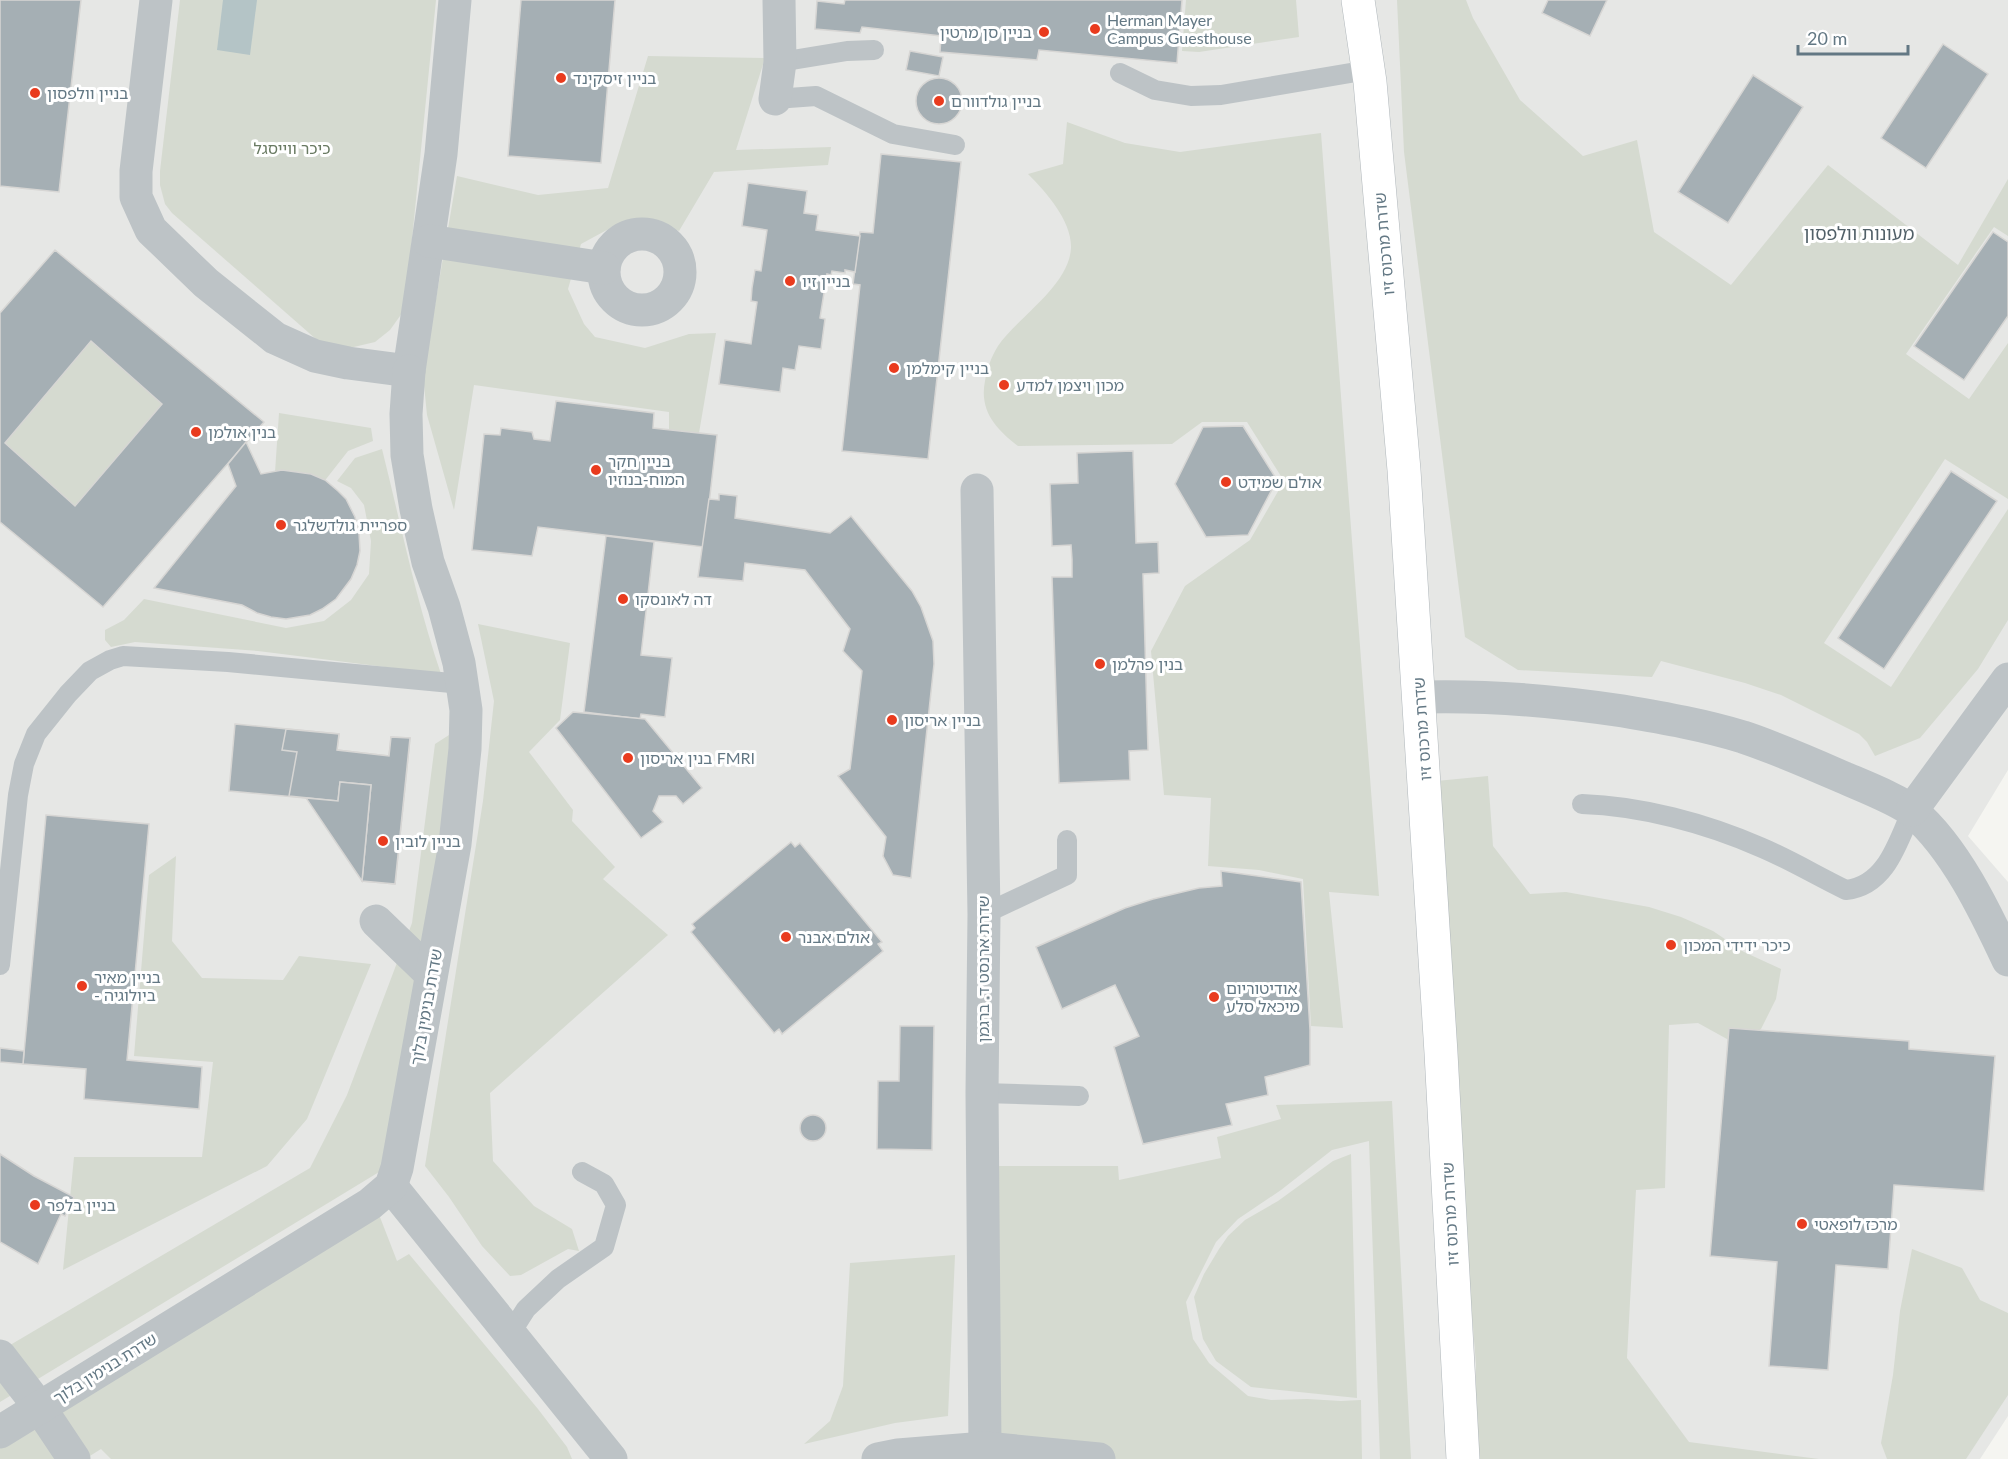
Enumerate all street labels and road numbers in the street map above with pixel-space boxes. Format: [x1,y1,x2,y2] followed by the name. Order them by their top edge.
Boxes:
[1370,192,1397,296] street label: שדרת מרכוס זיו
[1408,677,1435,781] street label: שדרת מרכוס זיו
[973,896,992,1042] street label: שדרת ארנסט ד. ברגמן
[406,947,445,1067] street label: שדרת בנימין בלוך
[1437,1162,1462,1266] street label: שדרת מרכוס זיו
[50,1328,160,1407] street label: שדרת בנימין בלוך

